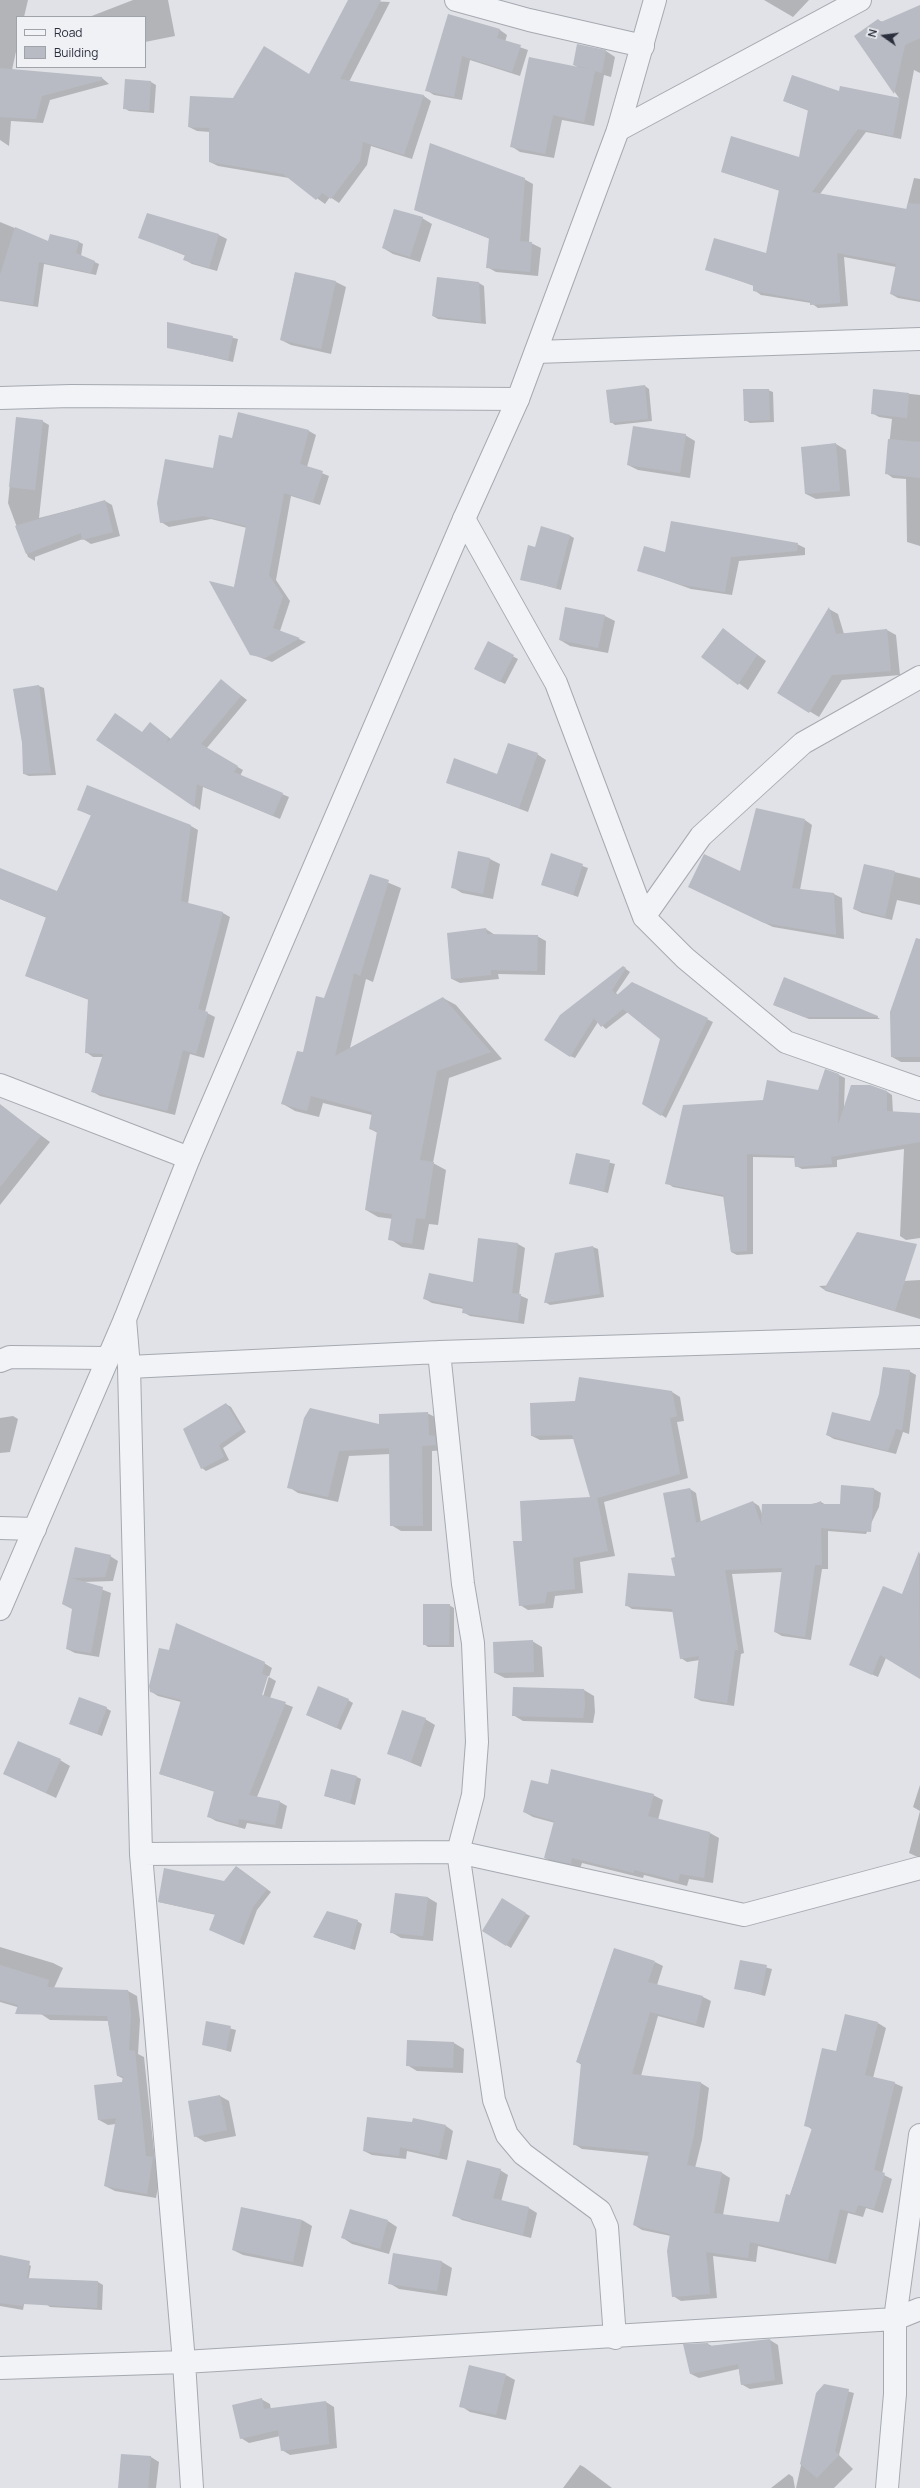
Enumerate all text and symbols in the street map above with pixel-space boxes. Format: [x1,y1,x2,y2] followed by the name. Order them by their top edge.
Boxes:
[16,16,146,68] legend
[864,16,904,56] north arrow
[54,24,82,41] text: Road
[864,27,880,39] text: N
[54,44,98,61] text: Building

